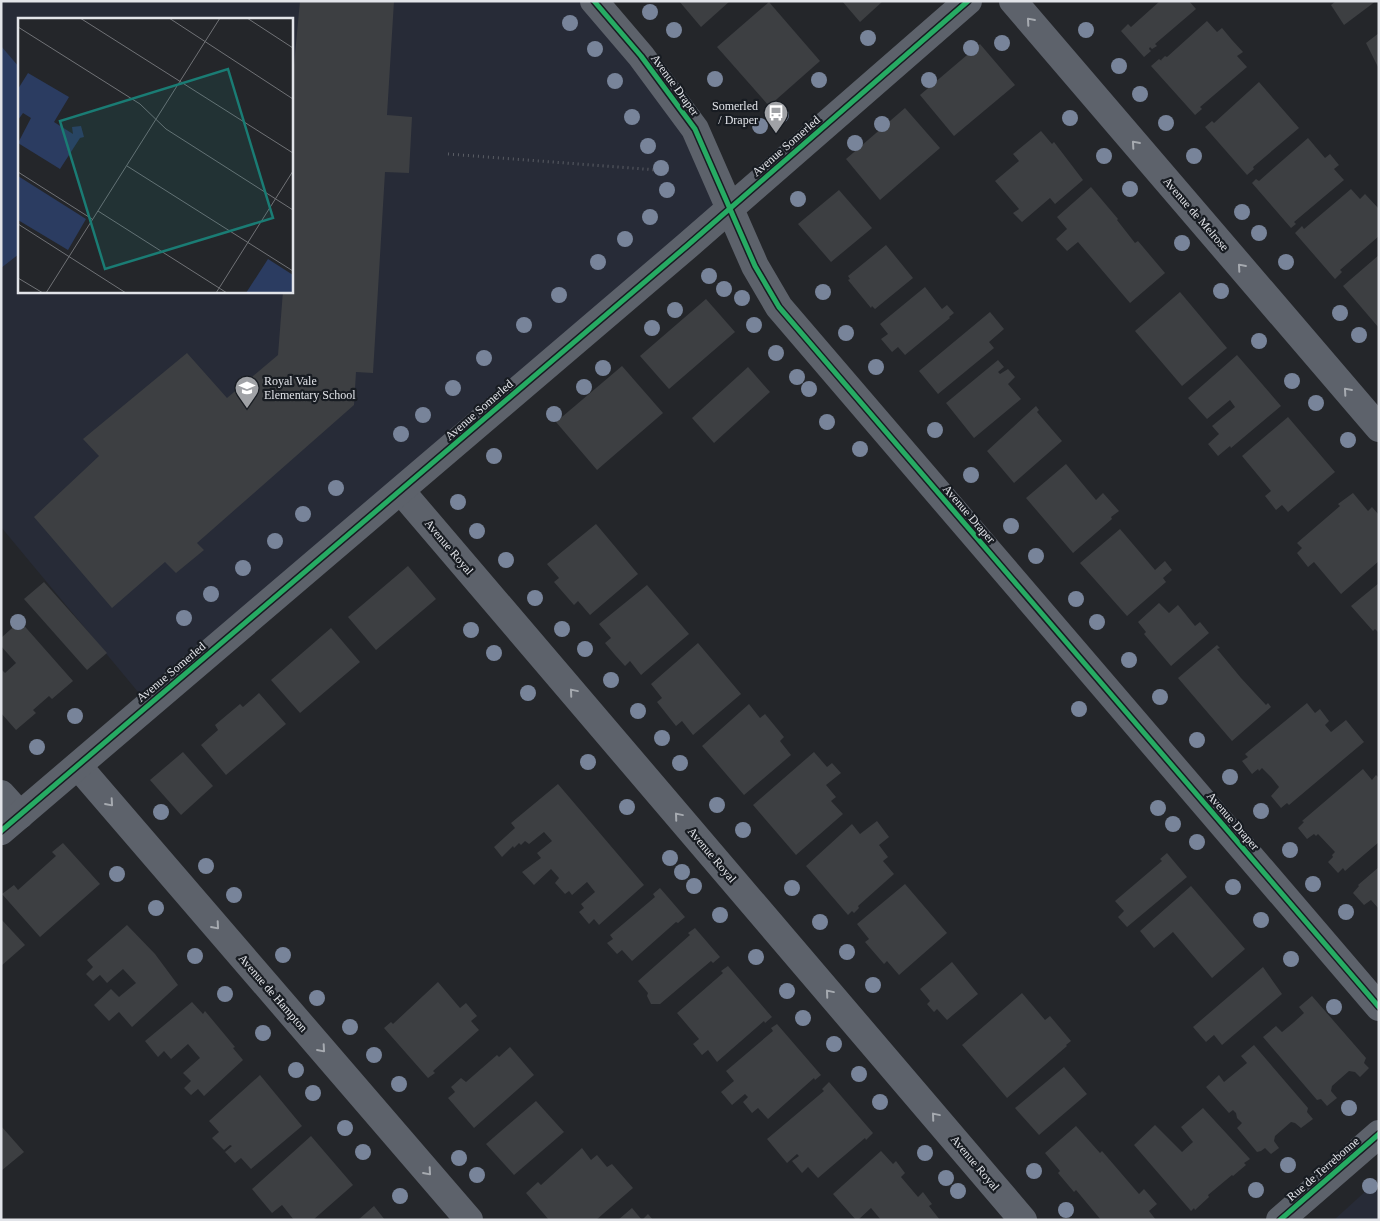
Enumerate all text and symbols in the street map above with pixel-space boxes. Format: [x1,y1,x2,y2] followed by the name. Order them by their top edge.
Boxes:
[1026,17,1035,26] one-way arrow
[18,18,292,292] inset map
[648,51,702,119] street label: Avenue Draper
[712,99,758,127] place label: Somerled / Draper
[763,100,789,134] bus stop icon: Somerled / Draper
[749,113,823,179] street label: Avenue Somerled
[1132,140,1141,149] one-way arrow
[1160,174,1232,254] street label: Avenue de Melrose
[1238,264,1247,273] one-way arrow
[264,374,356,402] place label: Royal Vale Elementary School
[234,375,260,409] school or university icon: Royal Vale Elementary School
[442,377,516,443] street label: Avenue Somerled
[1344,387,1353,396] one-way arrow
[940,482,998,546] street label: Avenue Draper
[422,516,477,578] street label: Avenue Royal
[134,639,208,705] street label: Avenue Somerled
[570,689,578,698] one-way arrow
[1204,789,1262,853] street label: Avenue Draper
[104,797,112,806] one-way arrow
[675,812,684,821] one-way arrow
[685,824,740,886] street label: Avenue Royal
[210,920,218,929] one-way arrow
[235,951,311,1035] street label: Avenue de Hampton
[826,989,835,998] one-way arrow
[316,1044,325,1053] one-way arrow
[932,1113,940,1122] one-way arrow
[948,1132,1003,1194] street label: Avenue Royal
[1284,1134,1362,1204] street label: Rue de Terrebonne
[422,1167,431,1176] one-way arrow

